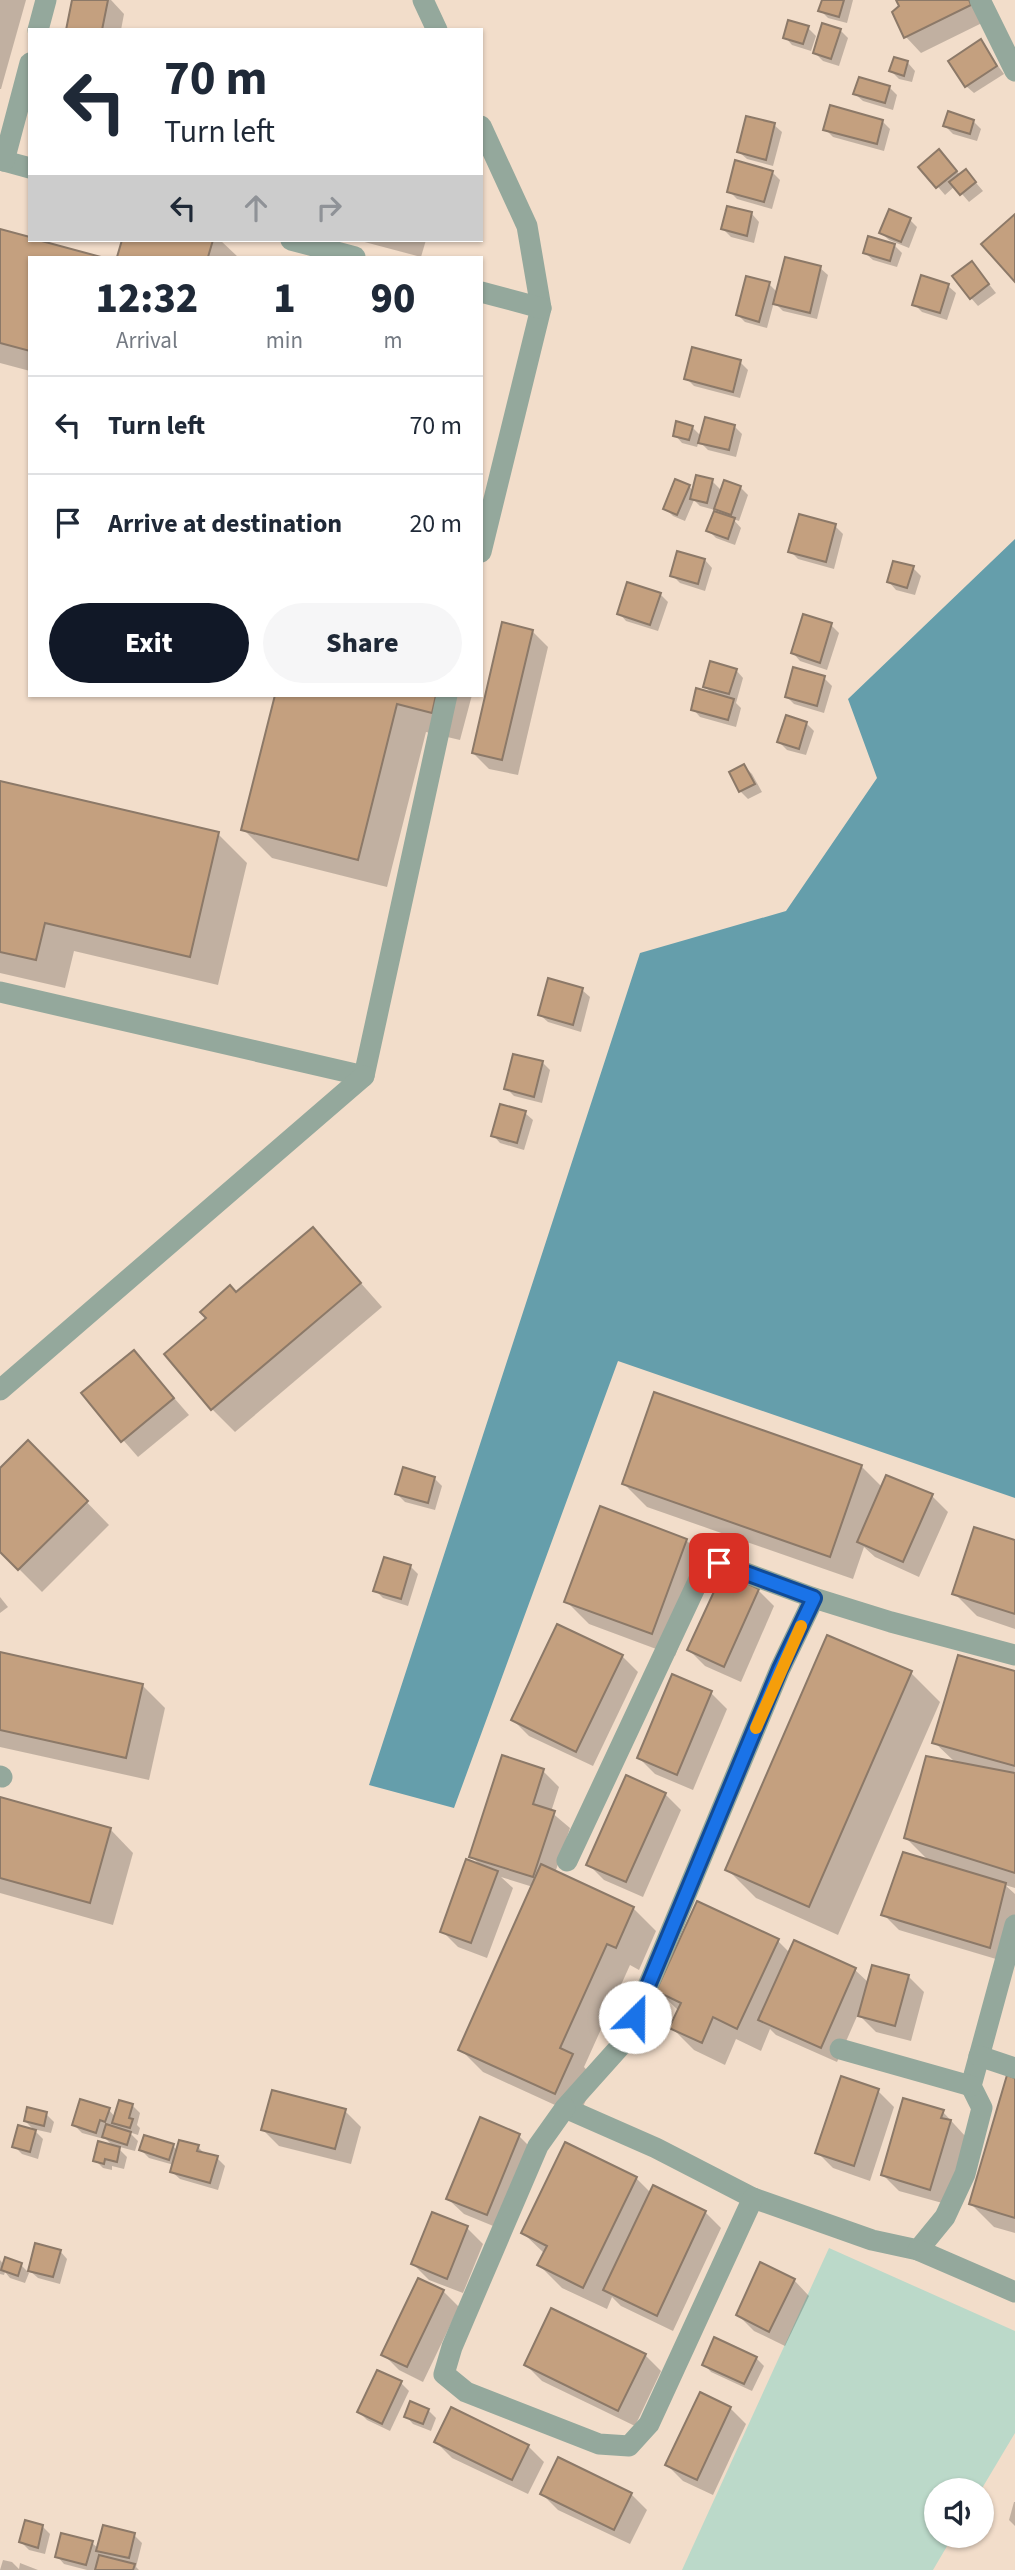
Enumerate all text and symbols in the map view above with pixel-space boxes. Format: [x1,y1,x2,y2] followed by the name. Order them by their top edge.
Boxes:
[164,44,268,114] text: 70 m
[49,56,140,147] icon: left
[164,109,275,155] text: Turn left
[164,189,202,227] icon: left
[237,189,275,227] icon: ahead
[310,189,348,227] icon: right
[96,269,198,329] text: 12:32
[273,269,296,329] text: 1
[371,269,415,329] text: 90
[116,324,178,357] text: Arrival
[266,324,303,357] text: min
[383,324,403,357] text: m
[49,406,87,444] icon: left
[108,407,205,444] text: Turn left
[409,407,462,444] text: 70 m
[49,504,87,542] icon: arrive
[108,505,342,542] text: Arrive at destination
[409,505,462,542] text: 20 m
[49,603,249,683] button: Exit
[263,603,462,683] button: Share
[689,1533,749,1593] pin
[700,1544,738,1582] icon: arrive
[598,1980,672,2054] position arrow
[924,2478,994,2548] map controls
[924,2478,994,2548] button: sound

